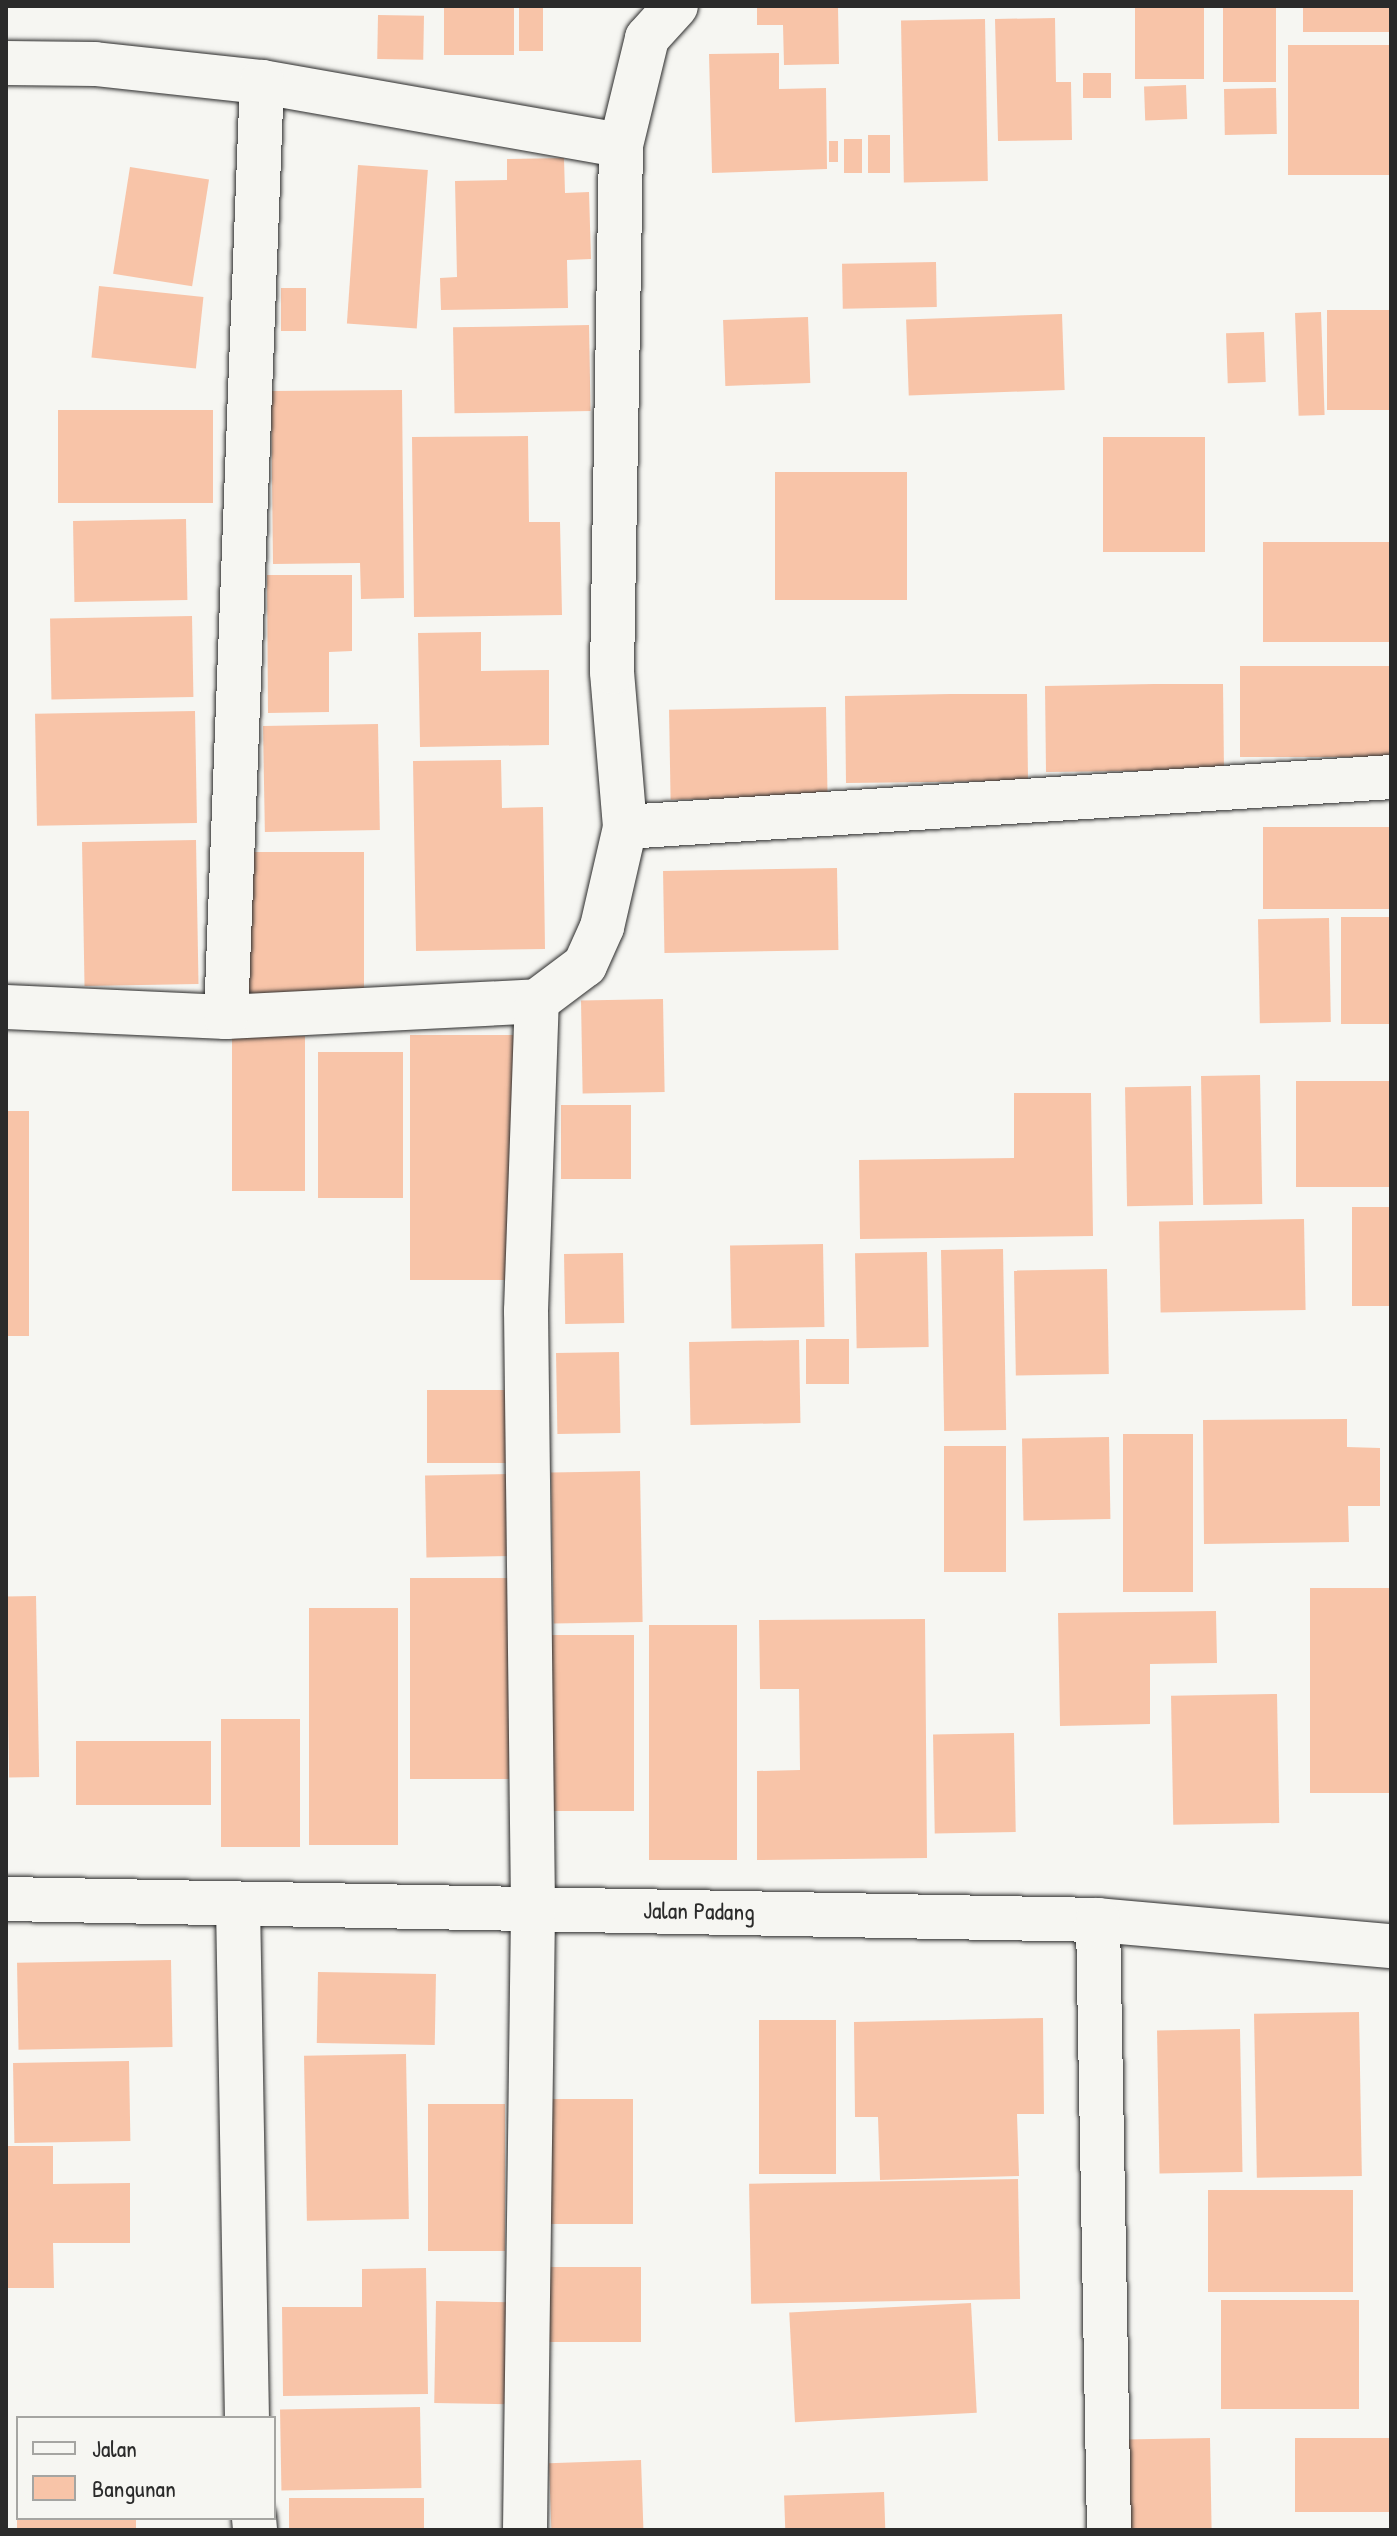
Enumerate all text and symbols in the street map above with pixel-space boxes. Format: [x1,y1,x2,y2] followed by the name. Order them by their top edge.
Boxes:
[643,1896,755,1926] street label: Jalan Padang
[16,2416,276,2520] legend
[92,2432,137,2464] text: Jalan
[92,2472,176,2504] text: Bangunan

